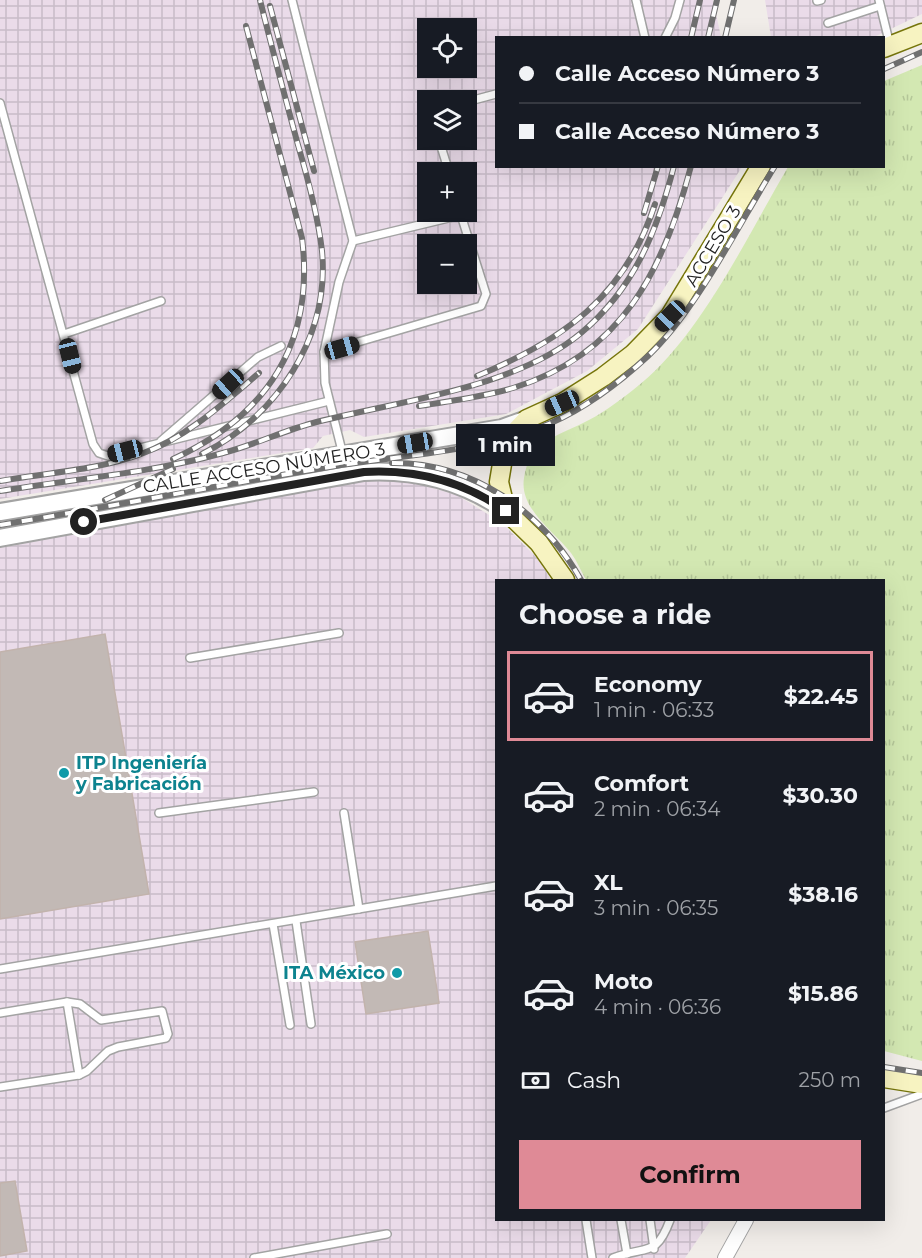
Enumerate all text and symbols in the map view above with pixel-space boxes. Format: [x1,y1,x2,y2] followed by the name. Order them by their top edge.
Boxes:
[417,18,477,294] map controls
[417,18,477,78] button: locate
[555,60,819,87] text: Calle Acceso Número 3
[417,90,477,150] button: layers
[555,118,819,145] text: Calle Acceso Número 3
[417,162,477,222] button: +
[680,201,746,291] street label: ACCESO 3
[417,234,477,294] button: −
[651,297,689,335] car
[322,334,362,362] car
[57,336,83,376] car
[209,365,247,403] car
[542,387,582,419] car
[456,424,556,466] callout: 1 min
[396,431,434,455] car
[478,433,533,457] text: 1 min
[105,438,145,464] car
[141,438,387,498] street label: CALLE ACCESO NÚMERO 3
[492,497,519,524] route end
[70,508,97,535] route start
[519,598,711,631] text: Choose a ride
[522,669,576,723] icon: car
[594,671,702,698] text: Economy
[784,683,858,710] text: $22.45
[594,698,714,722] text: 1 min · 06:33
[75,752,207,795] place label: ITP Ingeniería y Fabricación
[57,766,71,780] marker: ITP Ingeniería y Fabricación
[522,768,576,822] icon: car
[594,770,689,797] text: Comfort
[782,782,858,809] text: $30.30
[594,797,720,821] text: 2 min · 06:34
[522,867,576,921] icon: car
[594,869,623,896] text: XL
[788,881,858,908] text: $38.16
[594,896,718,920] text: 3 min · 06:35
[283,962,385,984] place label: ITA México
[390,966,404,980] marker: ITA México
[522,966,576,1020] icon: car
[594,968,653,995] text: Moto
[788,980,858,1007] text: $15.86
[594,995,721,1019] text: 4 min · 06:36
[519,1064,552,1097] icon: cash
[567,1067,621,1094] text: Cash
[799,1068,861,1092] text: 250 m
[519,1140,861,1209] button: Confirm

